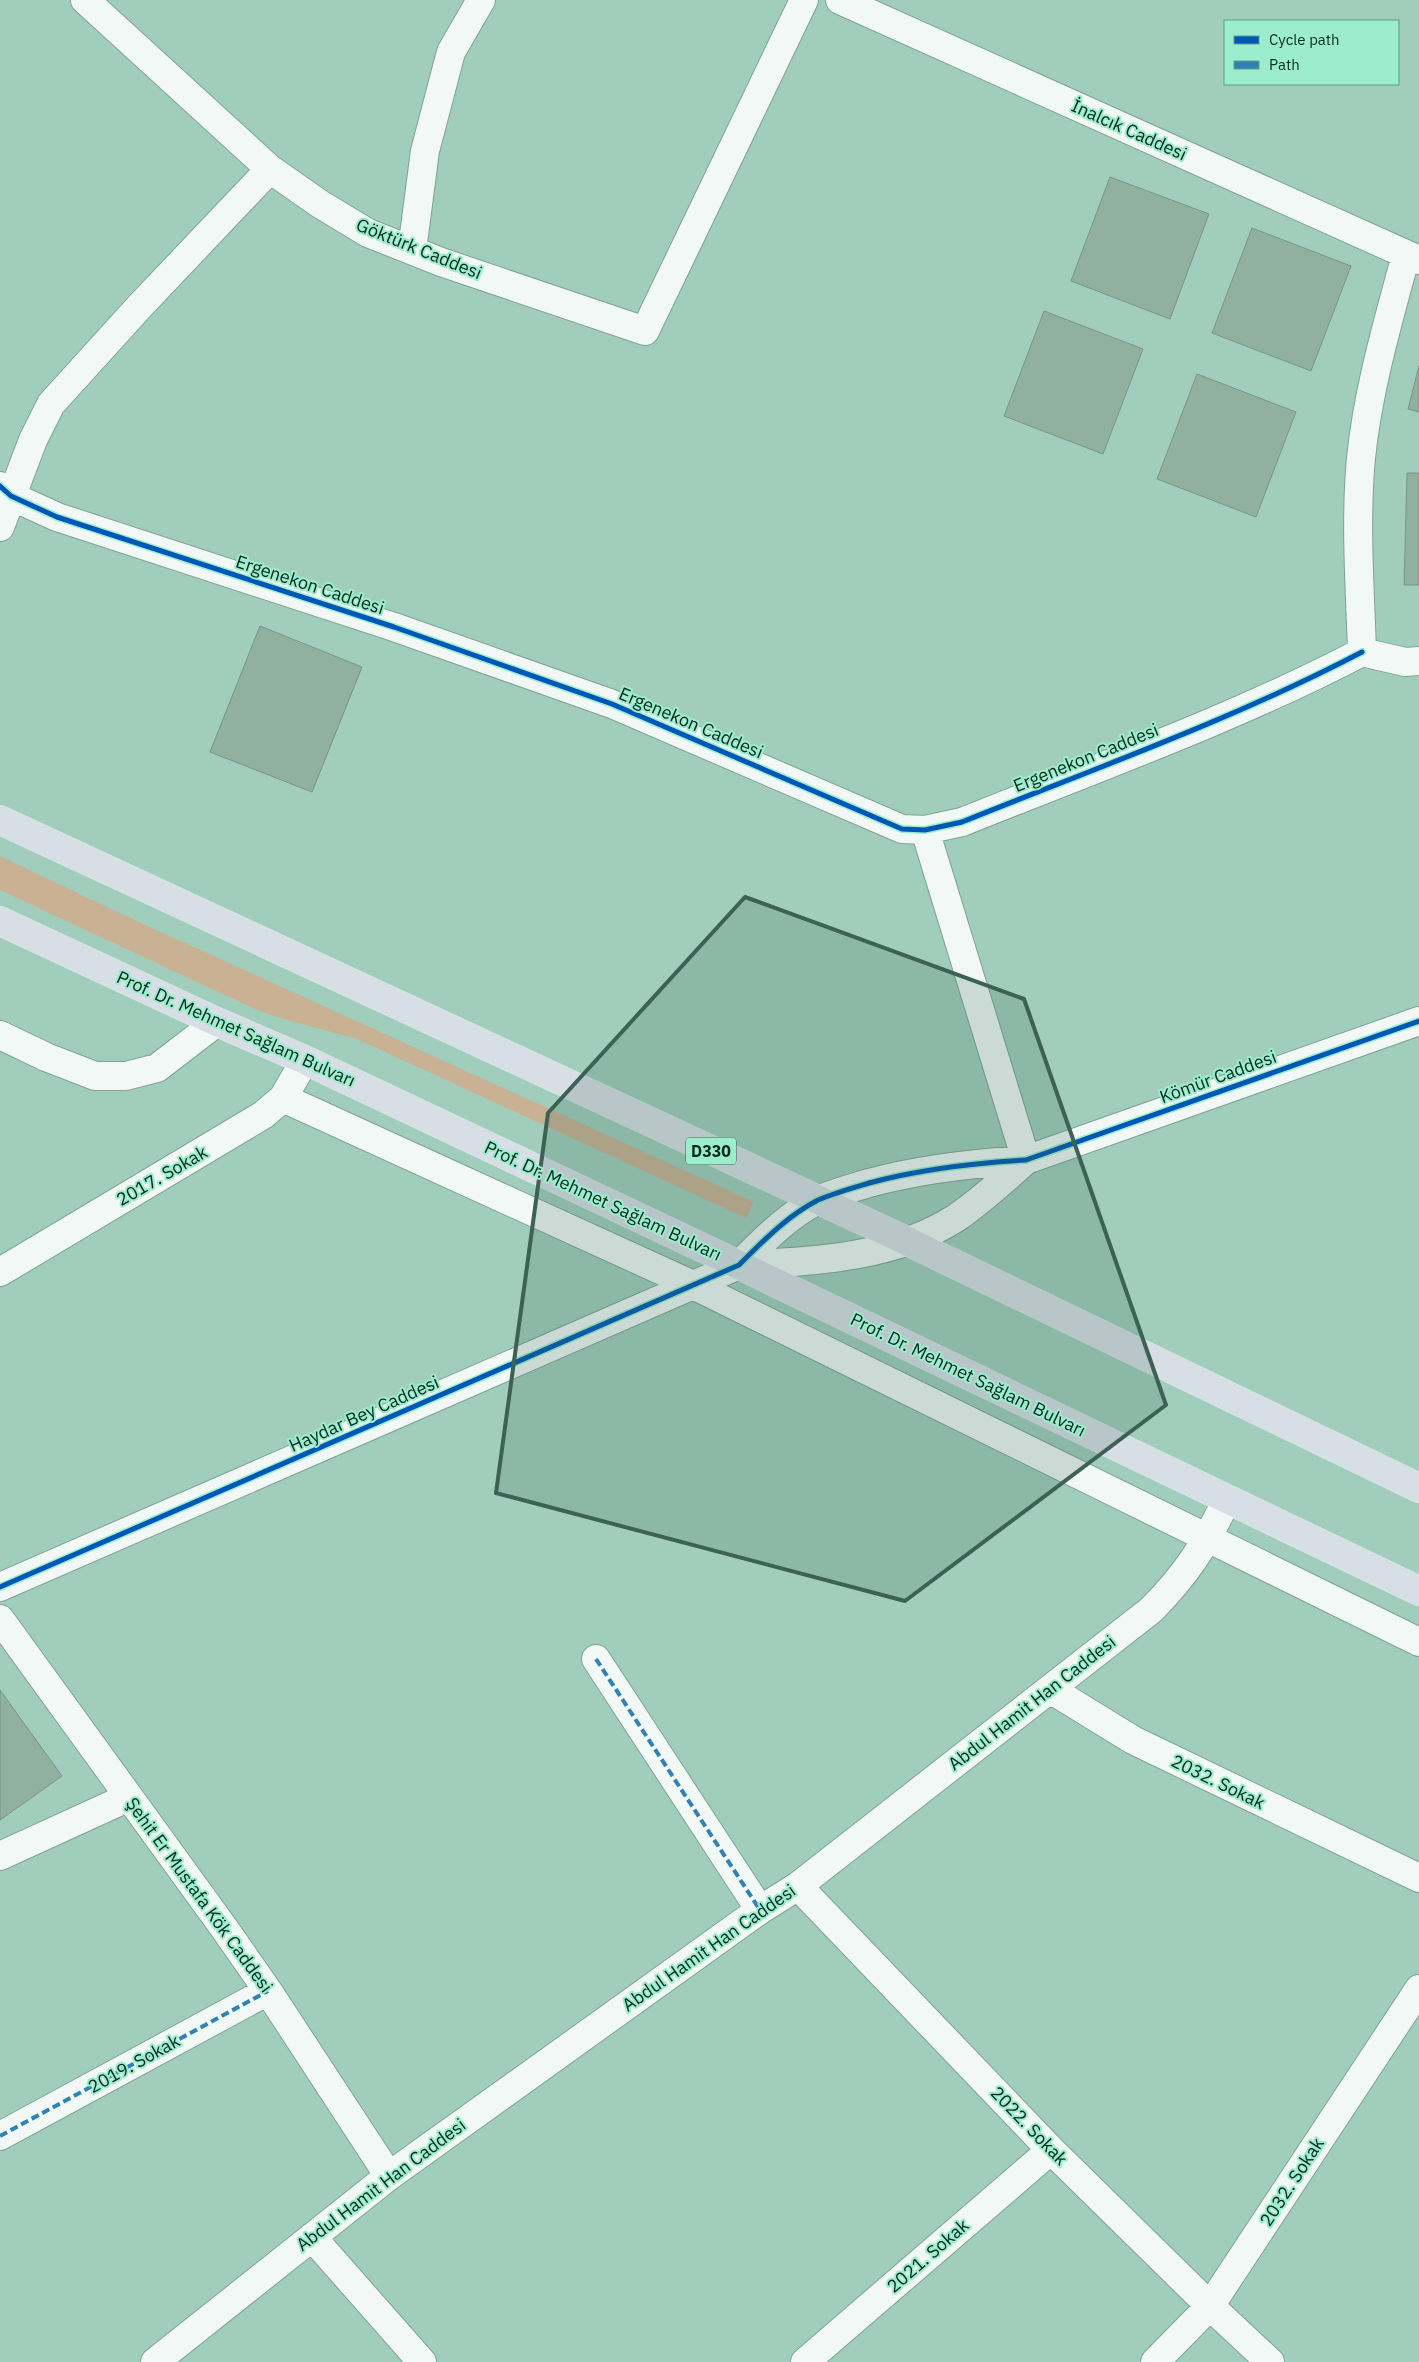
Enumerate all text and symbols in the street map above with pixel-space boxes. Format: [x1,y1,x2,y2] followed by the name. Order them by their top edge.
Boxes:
[1224,20,1399,85] legend
[1269,30,1340,49] text: Cycle path
[1269,55,1300,74] text: Path
[1068,94,1191,165] street label: İnalcık Caddesi
[353,213,485,284] street label: Göktürk Caddesi
[233,550,387,619] street label: Ergenekon Caddesi
[616,682,767,763] street label: Ergenekon Caddesi
[1010,718,1162,797] street label: Ergenekon Caddesi
[113,965,359,1092] street label: Prof. Dr. Mehmet Sağlam Bulvarı
[1156,1045,1279,1108] street label: Kömür Caddesi
[481,1135,726,1266] street label: Prof. Dr. Mehmet Sağlam Bulvarı
[686,1138,736,1164] road number: D330
[112,1140,212,1211] street label: 2017. Sokak
[847,1307,1090,1442] street label: Prof. Dr. Mehmet Sağlam Bulvarı
[285,1370,442,1457] street label: Haydar Bey Caddesi
[943,1630,1120,1775] street label: Abdul Hamit Han Caddesi
[1168,1749,1269,1814] street label: 2032. Sokak
[121,1793,278,1997] street label: Şehit Er Mustafa Kök Caddesi
[618,1879,800,2016] street label: Abdul Hamit Han Caddesi
[84,2029,184,2098] street label: 2019. Sokak
[986,2081,1073,2170] street label: 2022. Sokak
[291,2113,470,2256] street label: Abdul Hamit Han Caddesi
[1254,2133,1329,2231] street label: 2032. Sokak
[882,2213,974,2298] street label: 2021. Sokak

